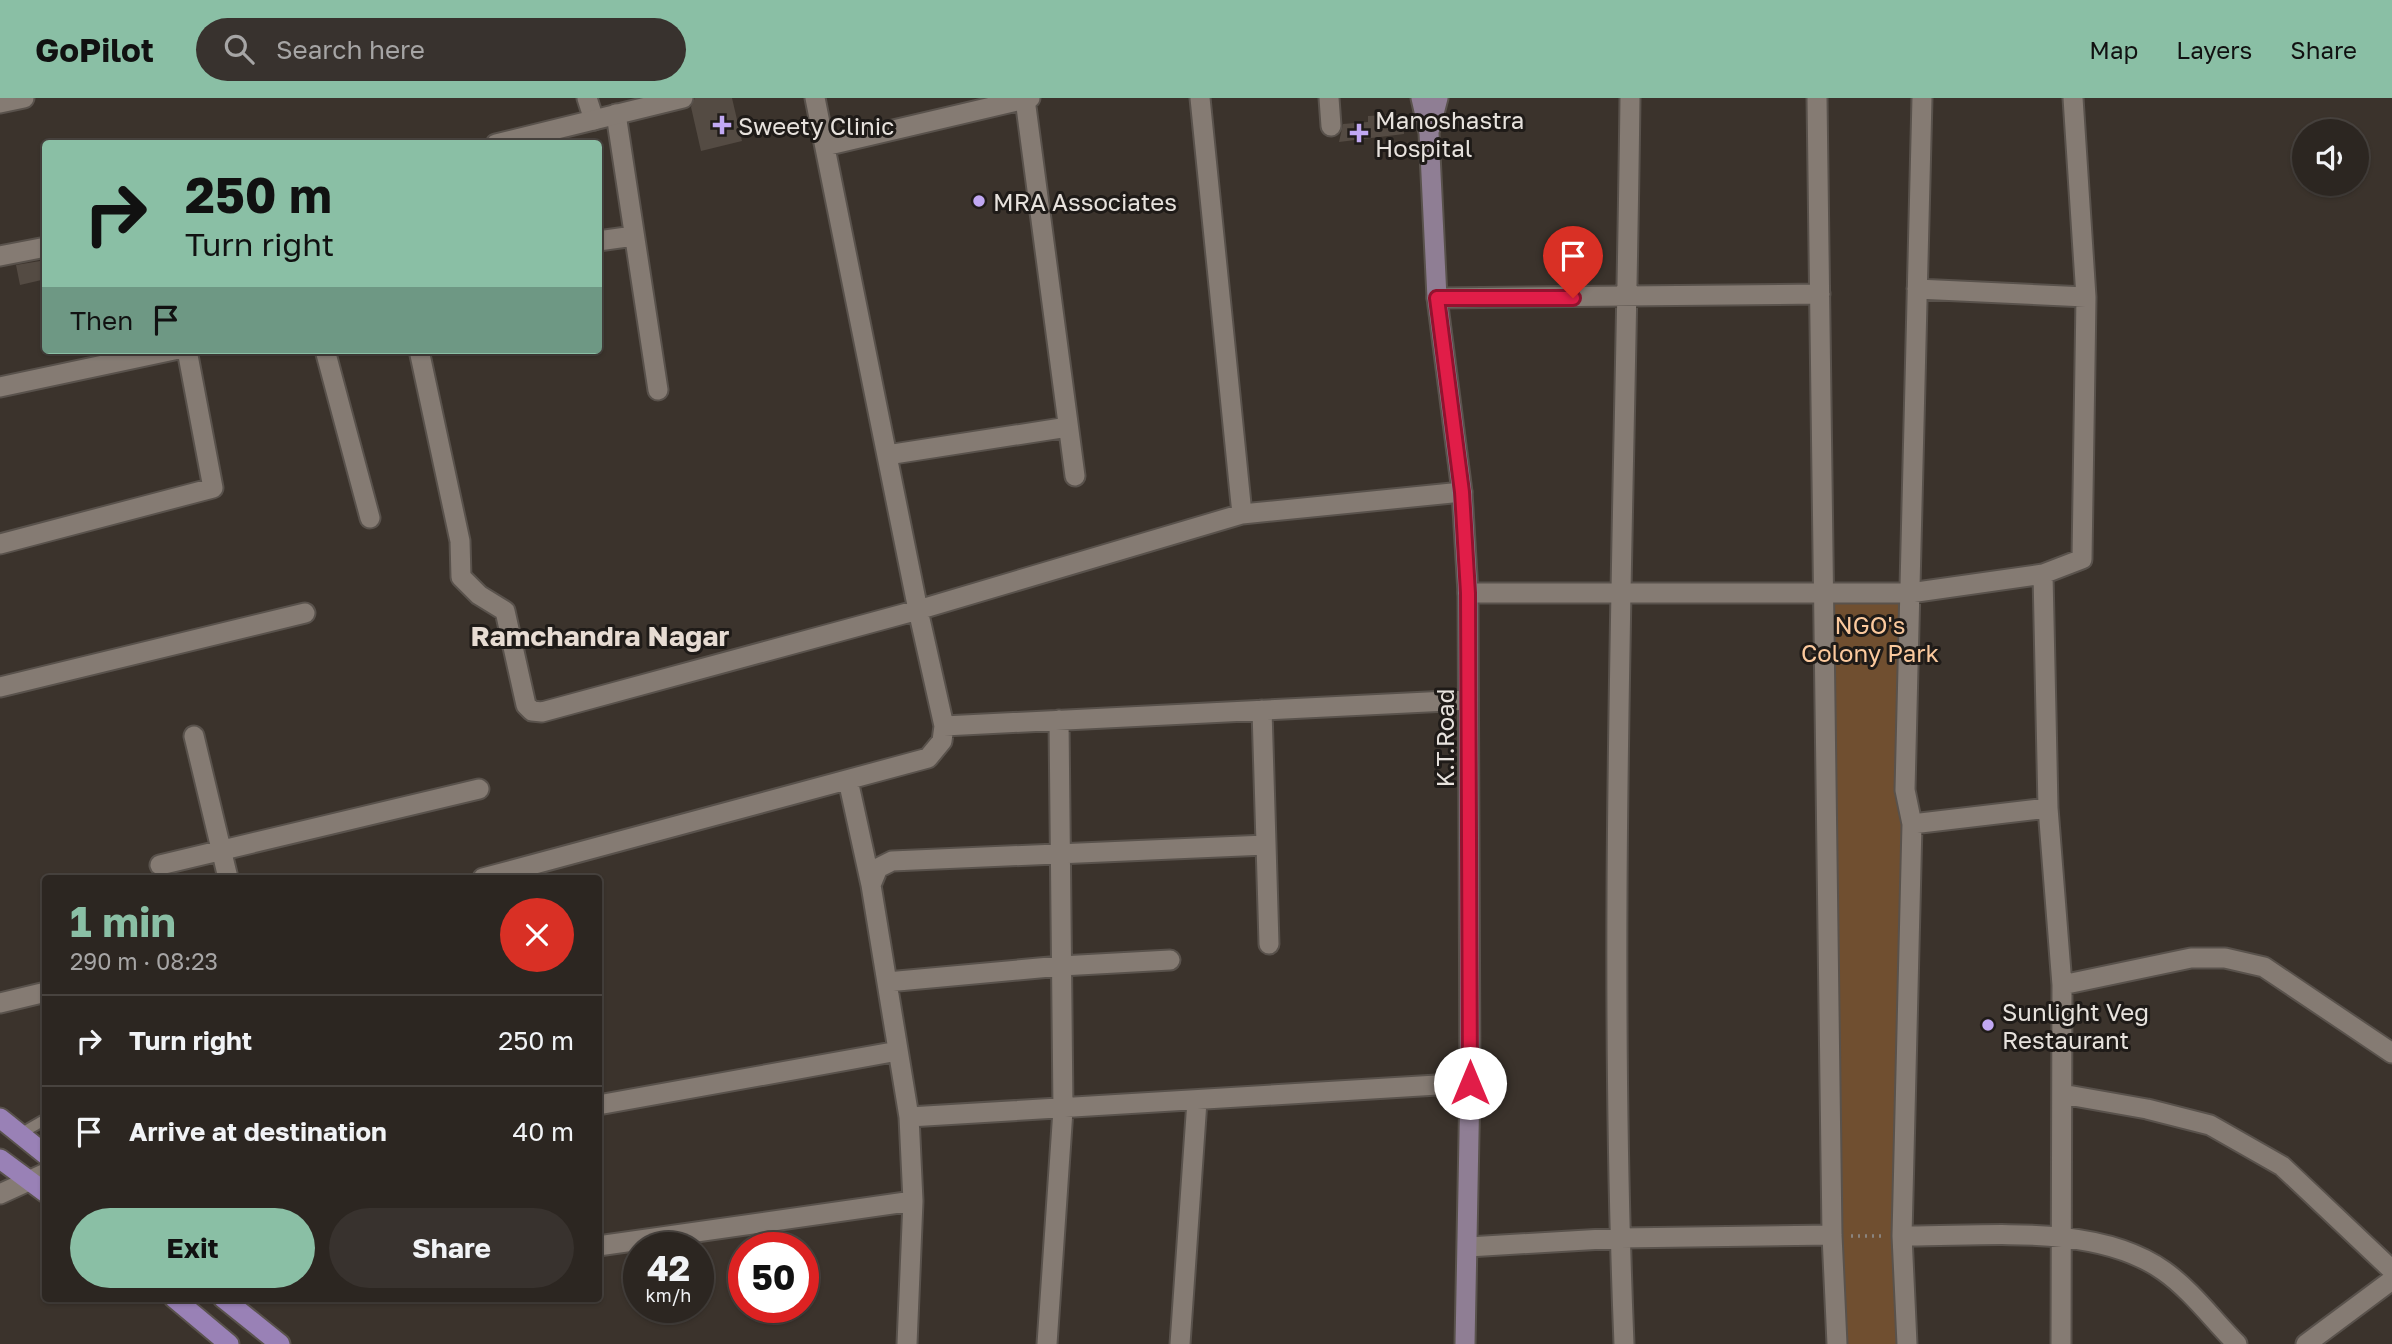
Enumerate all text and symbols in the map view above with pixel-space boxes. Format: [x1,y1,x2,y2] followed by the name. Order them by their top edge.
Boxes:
[196,18,686,81] search box
[35,30,154,69] text: GoPilot
[220,30,258,68] icon: search
[276,34,425,65] text: Search here
[2089,35,2138,64] text: Map
[2176,35,2252,64] text: Layers
[2290,35,2357,64] text: Share
[1375,105,1524,162] place label: Manoshastra Hospital
[738,111,894,140] place label: Sweety Clinic
[712,115,732,135] marker: Sweety Clinic
[2292,119,2369,196] map controls
[2292,119,2369,196] button: sound
[1349,123,1369,143] marker: Manoshastra Hospital
[185,165,332,224] text: 250 m
[70,168,161,259] icon: right
[993,187,1177,216] place label: MRA Associates
[971,193,987,209] marker: MRA Associates
[185,225,334,263] text: Turn right
[1543,226,1603,298] pin
[1554,237,1592,275] icon: arrive
[147,301,185,339] icon: arrive
[70,305,133,336] text: Then
[1801,610,1939,667] park label: NGO's Colony Park
[471,619,730,652] district label: Ramchandra Nagar
[1430,689,1459,787] street label: K.T.Road
[70,896,176,946] text: 1 min
[500,898,574,972] button: close
[70,947,218,975] text: 290 m · 08:23
[2002,997,2149,1054] place label: Sunlight Veg Restaurant
[1980,1017,1996,1033] marker: Sunlight Veg Restaurant
[70,1022,108,1060] icon: right
[129,1025,252,1056] text: Turn right
[498,1025,574,1056] text: 250 m
[1433,1046,1507,1120] position arrow
[70,1113,108,1151] icon: arrive
[129,1116,387,1147] text: Arrive at destination
[513,1116,574,1147] text: 40 m
[70,1208,315,1288] button: Exit
[329,1208,574,1288] button: Share
[728,1232,819,1323] speed limit sign: 50
[647,1247,690,1289] text: 42
[646,1284,691,1306] text: km/h

